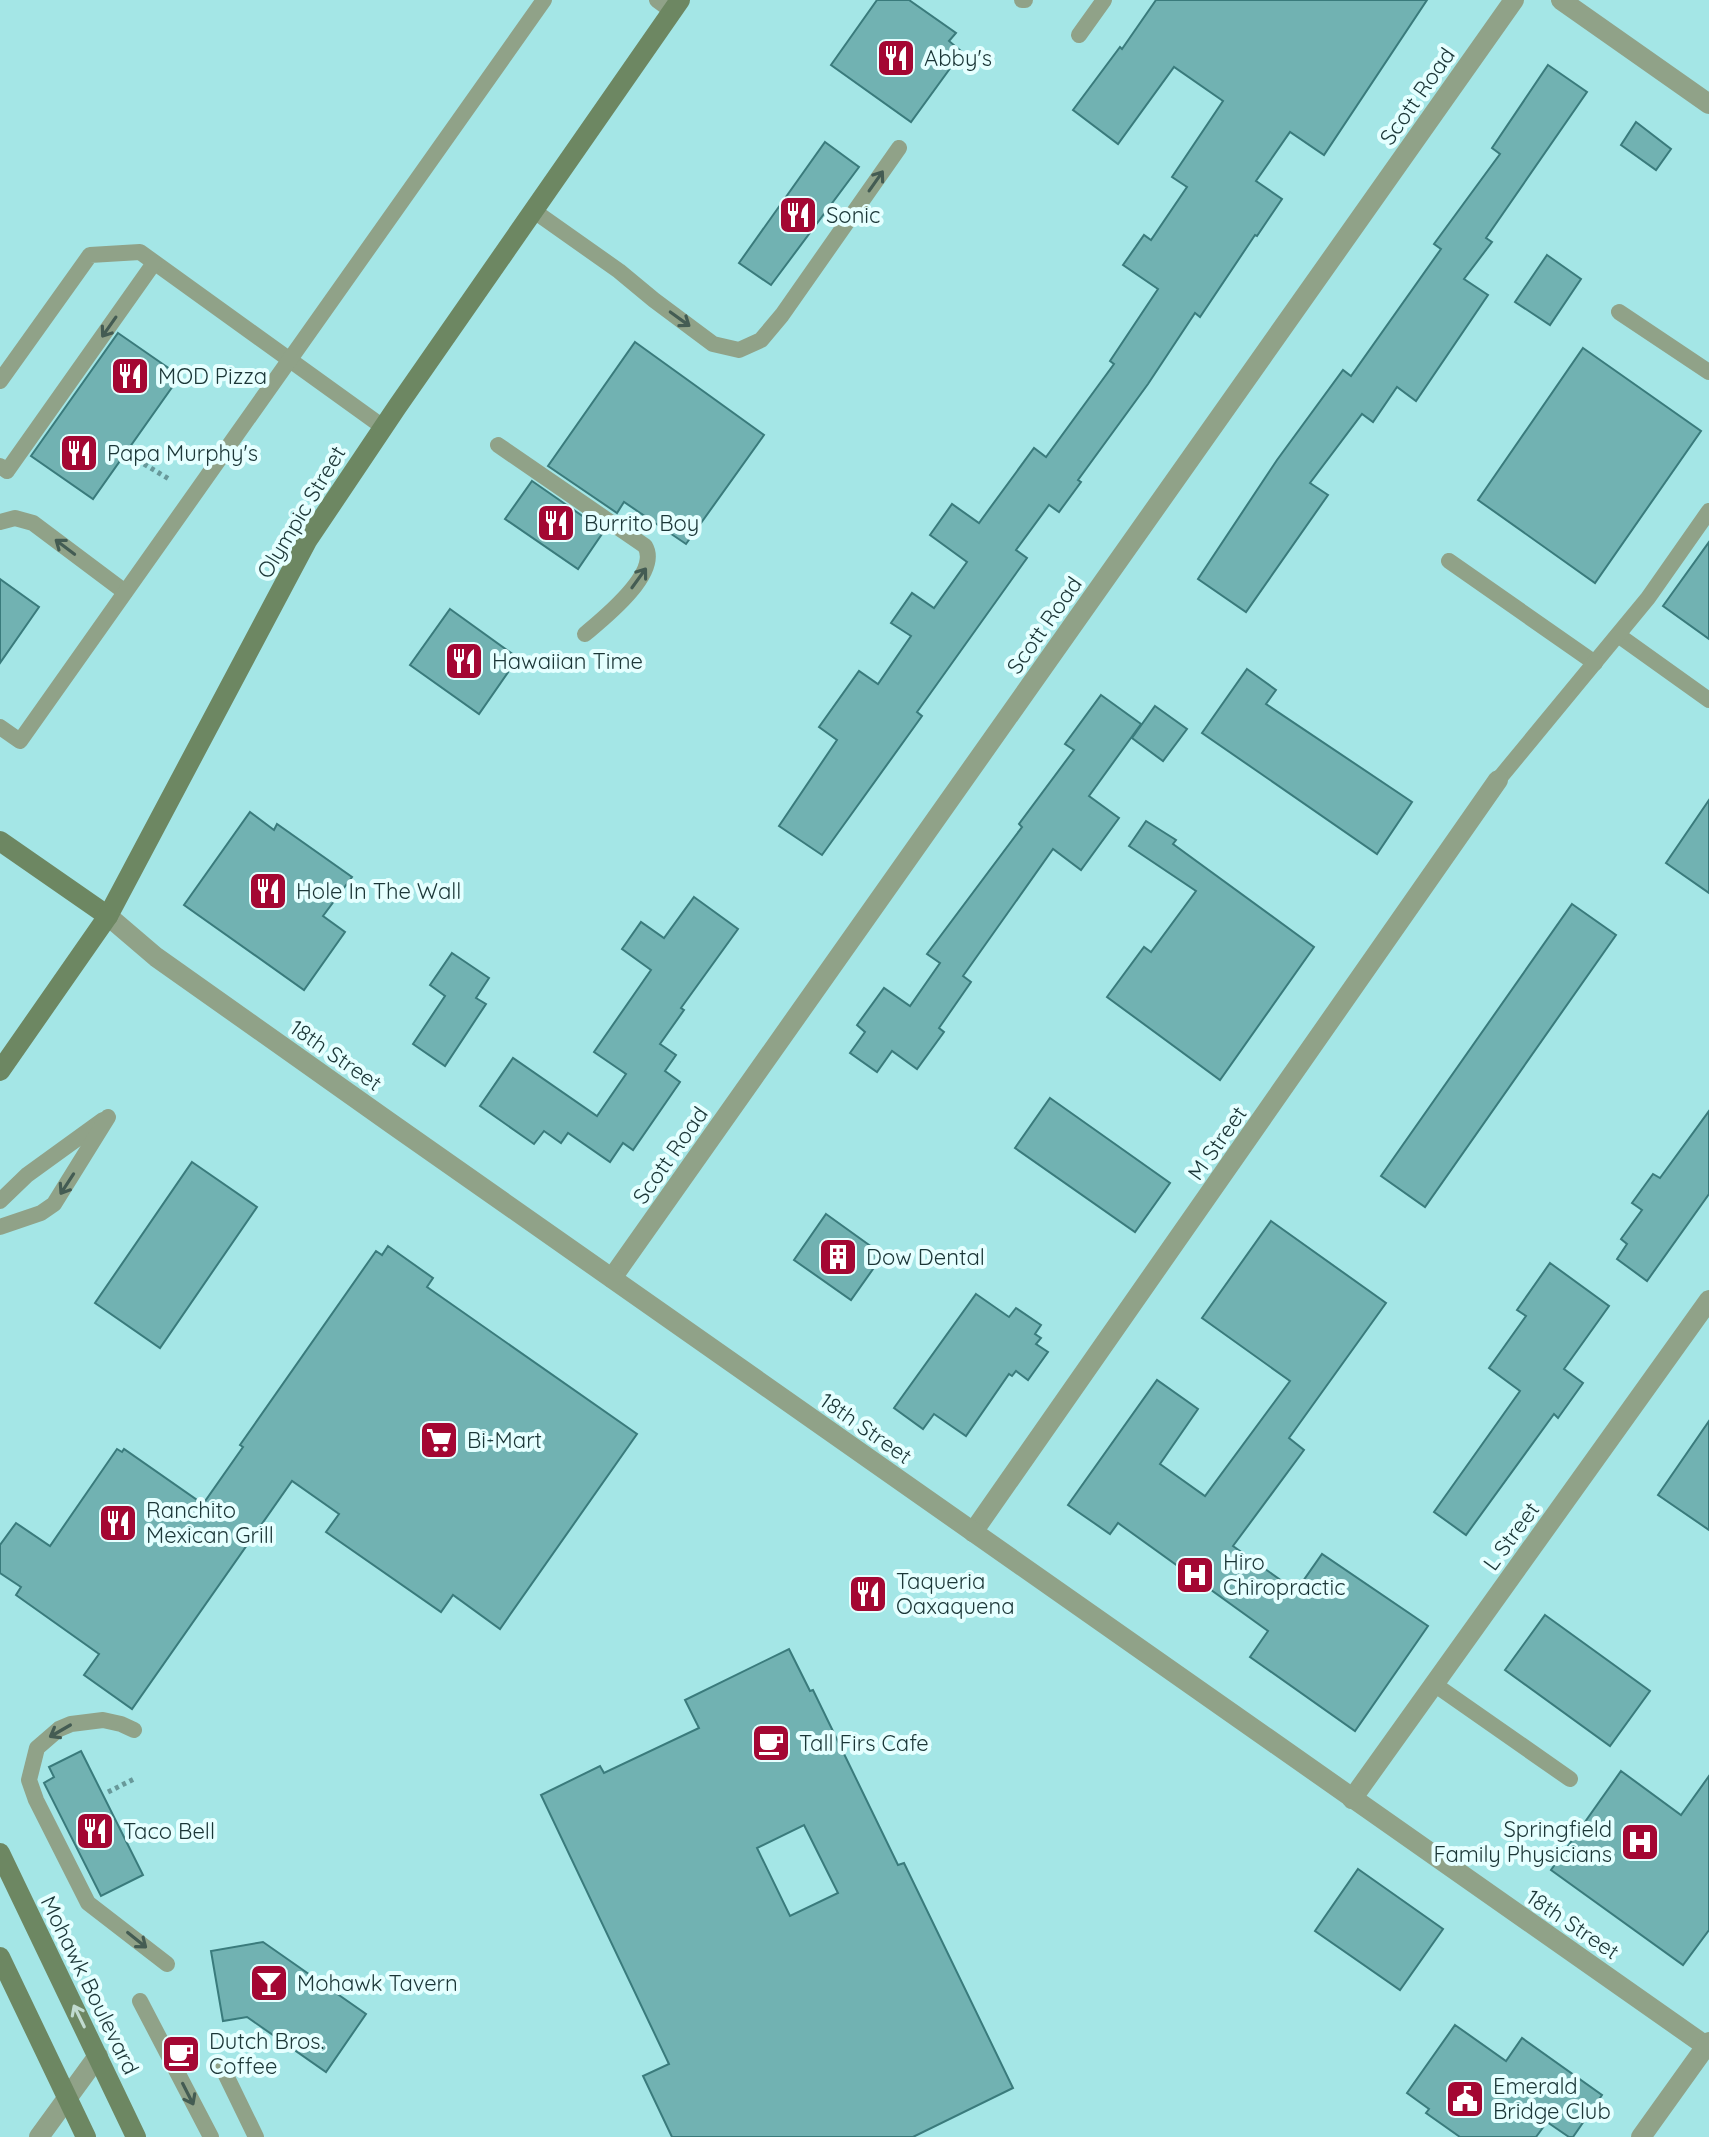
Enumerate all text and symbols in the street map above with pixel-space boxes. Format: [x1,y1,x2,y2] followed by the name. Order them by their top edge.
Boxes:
[875,37,917,79] restaurant icon: Abby's
[1373,42,1461,150] street label: Scott Road
[924,44,992,72] place label: Abby's
[868,171,884,193] one-way arrow
[777,194,819,236] restaurant icon: Sonic
[826,201,880,229] place label: Sonic
[669,311,690,328] one-way arrow
[101,315,117,337] one-way arrow
[109,355,151,397] restaurant icon: MOD Pizza
[158,362,267,390] place label: MOD Pizza
[58,432,100,474] restaurant icon: Papa Murphy's
[107,439,258,467] place label: Papa Murphy's
[250,441,352,583] street label: Olympic Street
[535,502,577,544] restaurant icon: Burrito Boy
[584,509,699,537] place label: Burrito Boy
[55,539,76,556] one-way arrow
[631,568,647,590] one-way arrow
[1000,571,1088,679] street label: Scott Road
[443,640,485,682] restaurant icon: Hawaiian Time
[492,647,643,675] place label: Hawaiian Time
[247,870,289,912] restaurant icon: Hole In The Wall
[296,877,461,905] place label: Hole In The Wall
[285,1013,387,1097] street label: 18th Street
[1181,1100,1253,1186] street label: M Street
[626,1101,714,1209] street label: Scott Road
[59,1172,75,1195] one-way arrow
[817,1236,859,1278] building icon: Dow Dental
[866,1243,985,1271] place label: Dow Dental
[815,1386,917,1470] street label: 18th Street
[418,1419,460,1461] supermarket icon: Bi-Mart
[467,1426,542,1454] place label: Bi-Mart
[146,1496,274,1549] place label: Ranchito Mexican Grill
[1477,1496,1545,1576] street label: L Street
[97,1502,139,1544] restaurant icon: Ranchito Mexican Grill
[1223,1548,1346,1601] place label: Hiro Chiropractic
[1174,1554,1216,1596] hospital icon: Hiro Chiropractic
[896,1567,1015,1620] place label: Taqueria Oaxaquena
[847,1573,889,1615] restaurant icon: Taqueria Oaxaquena
[750,1722,792,1764] cafe icon: Tall Firs Cafe
[49,1723,72,1739] one-way arrow
[799,1729,929,1757] place label: Tall Firs Cafe
[74,1810,116,1852] restaurant icon: Taco Bell
[1433,1815,1612,1868] place label: Springfield Family Physicians
[123,1817,215,1845] place label: Taco Bell
[1619,1821,1661,1863] hospital icon: Springfield Family Physicians
[1521,1883,1625,1965] street label: 18th Street
[35,1891,145,2079] street label: Mohawk Boulevard
[126,1932,147,1949] one-way arrow
[248,1962,290,2004] bar icon: Mohawk Tavern
[297,1969,458,1997] place label: Mohawk Tavern
[71,2004,86,2028] one-way arrow
[209,2027,324,2080] place label: Dutch Bros. Coffee
[160,2033,202,2075] cafe icon: Dutch Bros. Coffee
[1493,2072,1611,2125] place label: Emerald Bridge Club
[1444,2078,1486,2120] public building icon: Emerald Bridge Club
[181,2081,197,2105] one-way arrow

